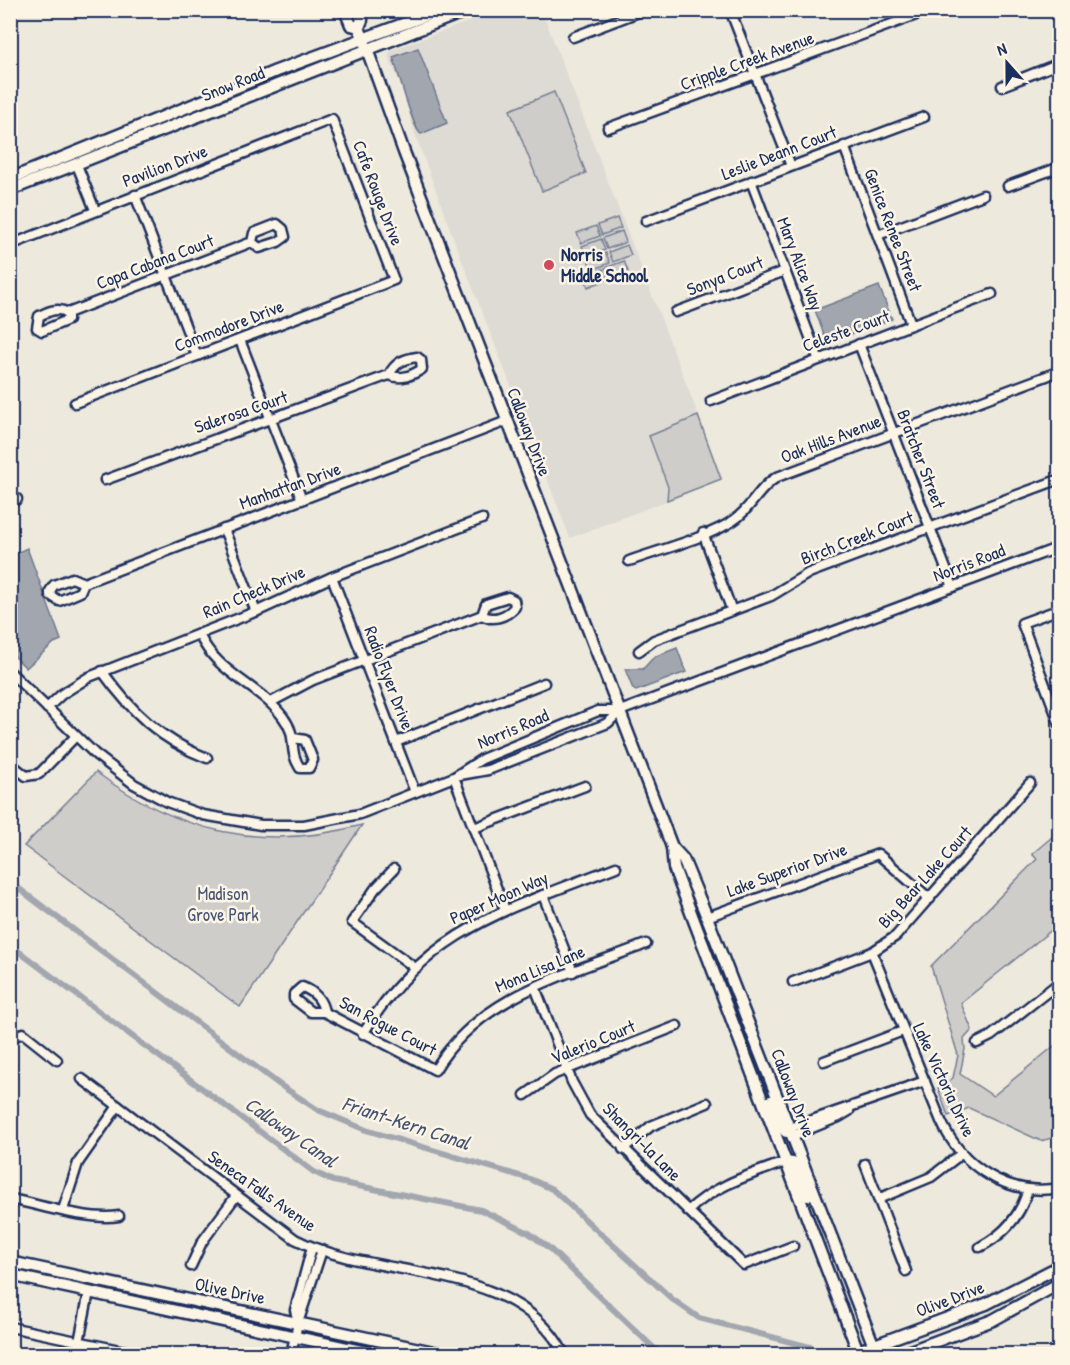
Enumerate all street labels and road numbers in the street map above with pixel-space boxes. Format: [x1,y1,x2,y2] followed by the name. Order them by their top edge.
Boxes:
[676,25,817,96] street label: Cripple Creek Avenue
[198,60,268,107] street label: Snow Road
[718,119,841,186] street label: Leslie Deann Court
[347,137,410,249] street label: Cafe Rouge Drive
[119,138,211,193] street label: Pavilion Drive
[858,165,929,296] street label: Genice Renee Street
[771,214,830,314] street label: Mary Alice Way
[92,227,218,295] street label: Copa Cabana Court
[683,249,767,302] street label: Sonya Court
[171,293,287,358] street label: Commodore Drive
[799,303,894,358] street label: Celeste Court
[191,384,292,439] street label: Salerosa Court
[501,384,558,480] street label: Calloway Drive
[891,406,952,513] street label: Bratcher Street
[777,408,885,469] street label: Oak Hills Avenue
[236,456,344,515] street label: Manhattan Drive
[797,504,918,571] street label: Birch Creek Court
[929,537,1008,588] street label: Norris Road
[199,559,309,624] street label: Rain Check Drive
[358,622,421,733] street label: Radio Flyer Drive
[473,702,552,755] street label: Norris Road
[872,820,978,933] street label: Big Bear Lake Court
[723,836,850,903] street label: Lake Superior Drive
[446,865,552,930] street label: Paper Moon Way
[491,938,589,999] street label: Mona Lisa Lane
[335,989,442,1062] street label: San Rogue Court
[547,1013,639,1070] street label: Valerio Court
[907,1019,982,1141] street label: Lake Victoria Drive
[765,1045,822,1141] street label: Calloway Drive
[597,1097,687,1187] street label: Shangri-la Lane
[203,1144,322,1237] street label: Seneca Falls Avenue
[193,1271,268,1310] street label: Olive Drive
[912,1274,988,1323] street label: Olive Drive

